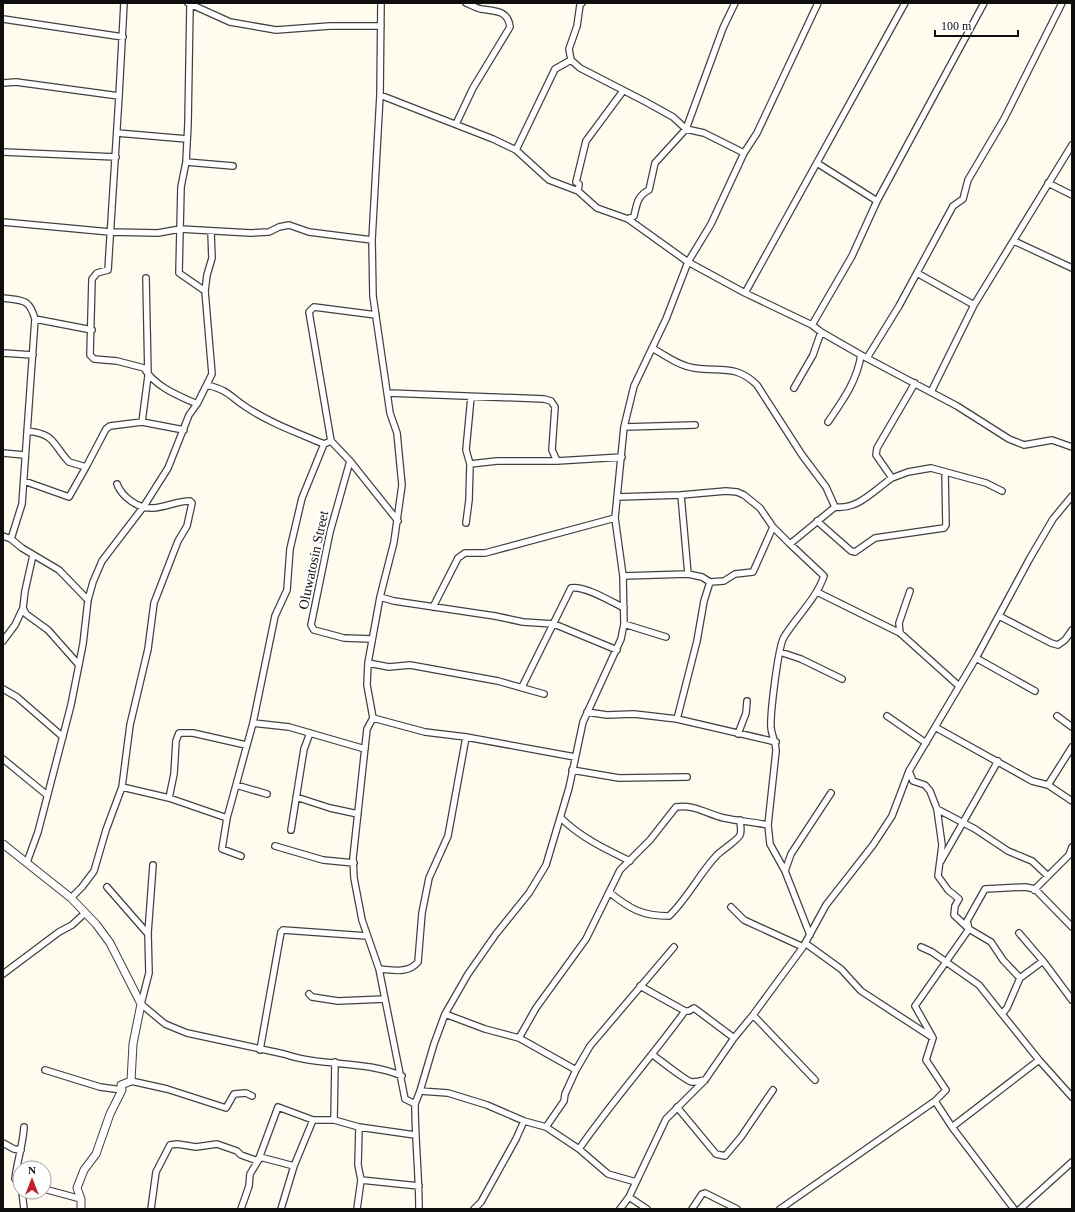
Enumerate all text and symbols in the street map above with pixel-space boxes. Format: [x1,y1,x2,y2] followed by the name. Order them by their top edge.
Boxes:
[935,12,1018,38] scale bar
[941,19,972,33] text: 100 m
[296,509,331,611] street label: Oluwatosin Street
[12,1160,52,1200] north arrow
[28,1164,36,1176] text: N

